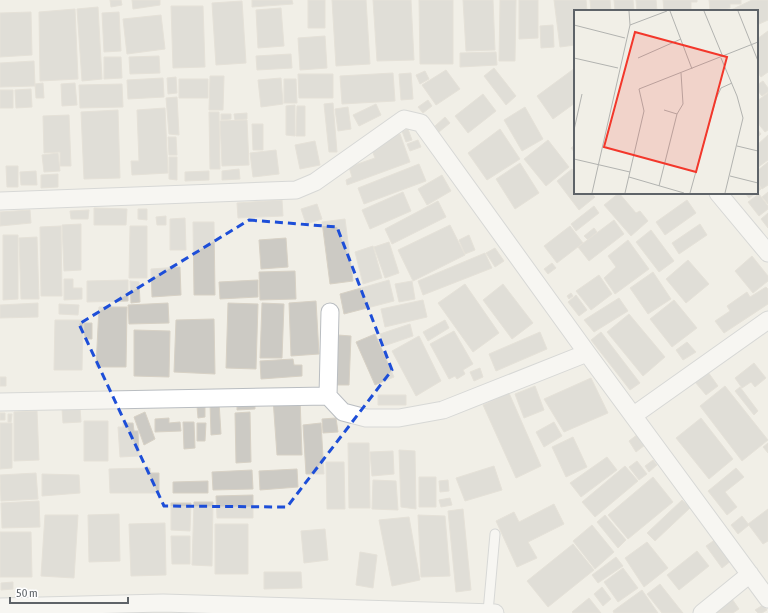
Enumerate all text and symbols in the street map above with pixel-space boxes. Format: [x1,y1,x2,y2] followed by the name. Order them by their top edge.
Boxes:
[574,10,758,194] inset map
[10,579,128,605] scale bar
[16,586,38,600] text: 50 m

